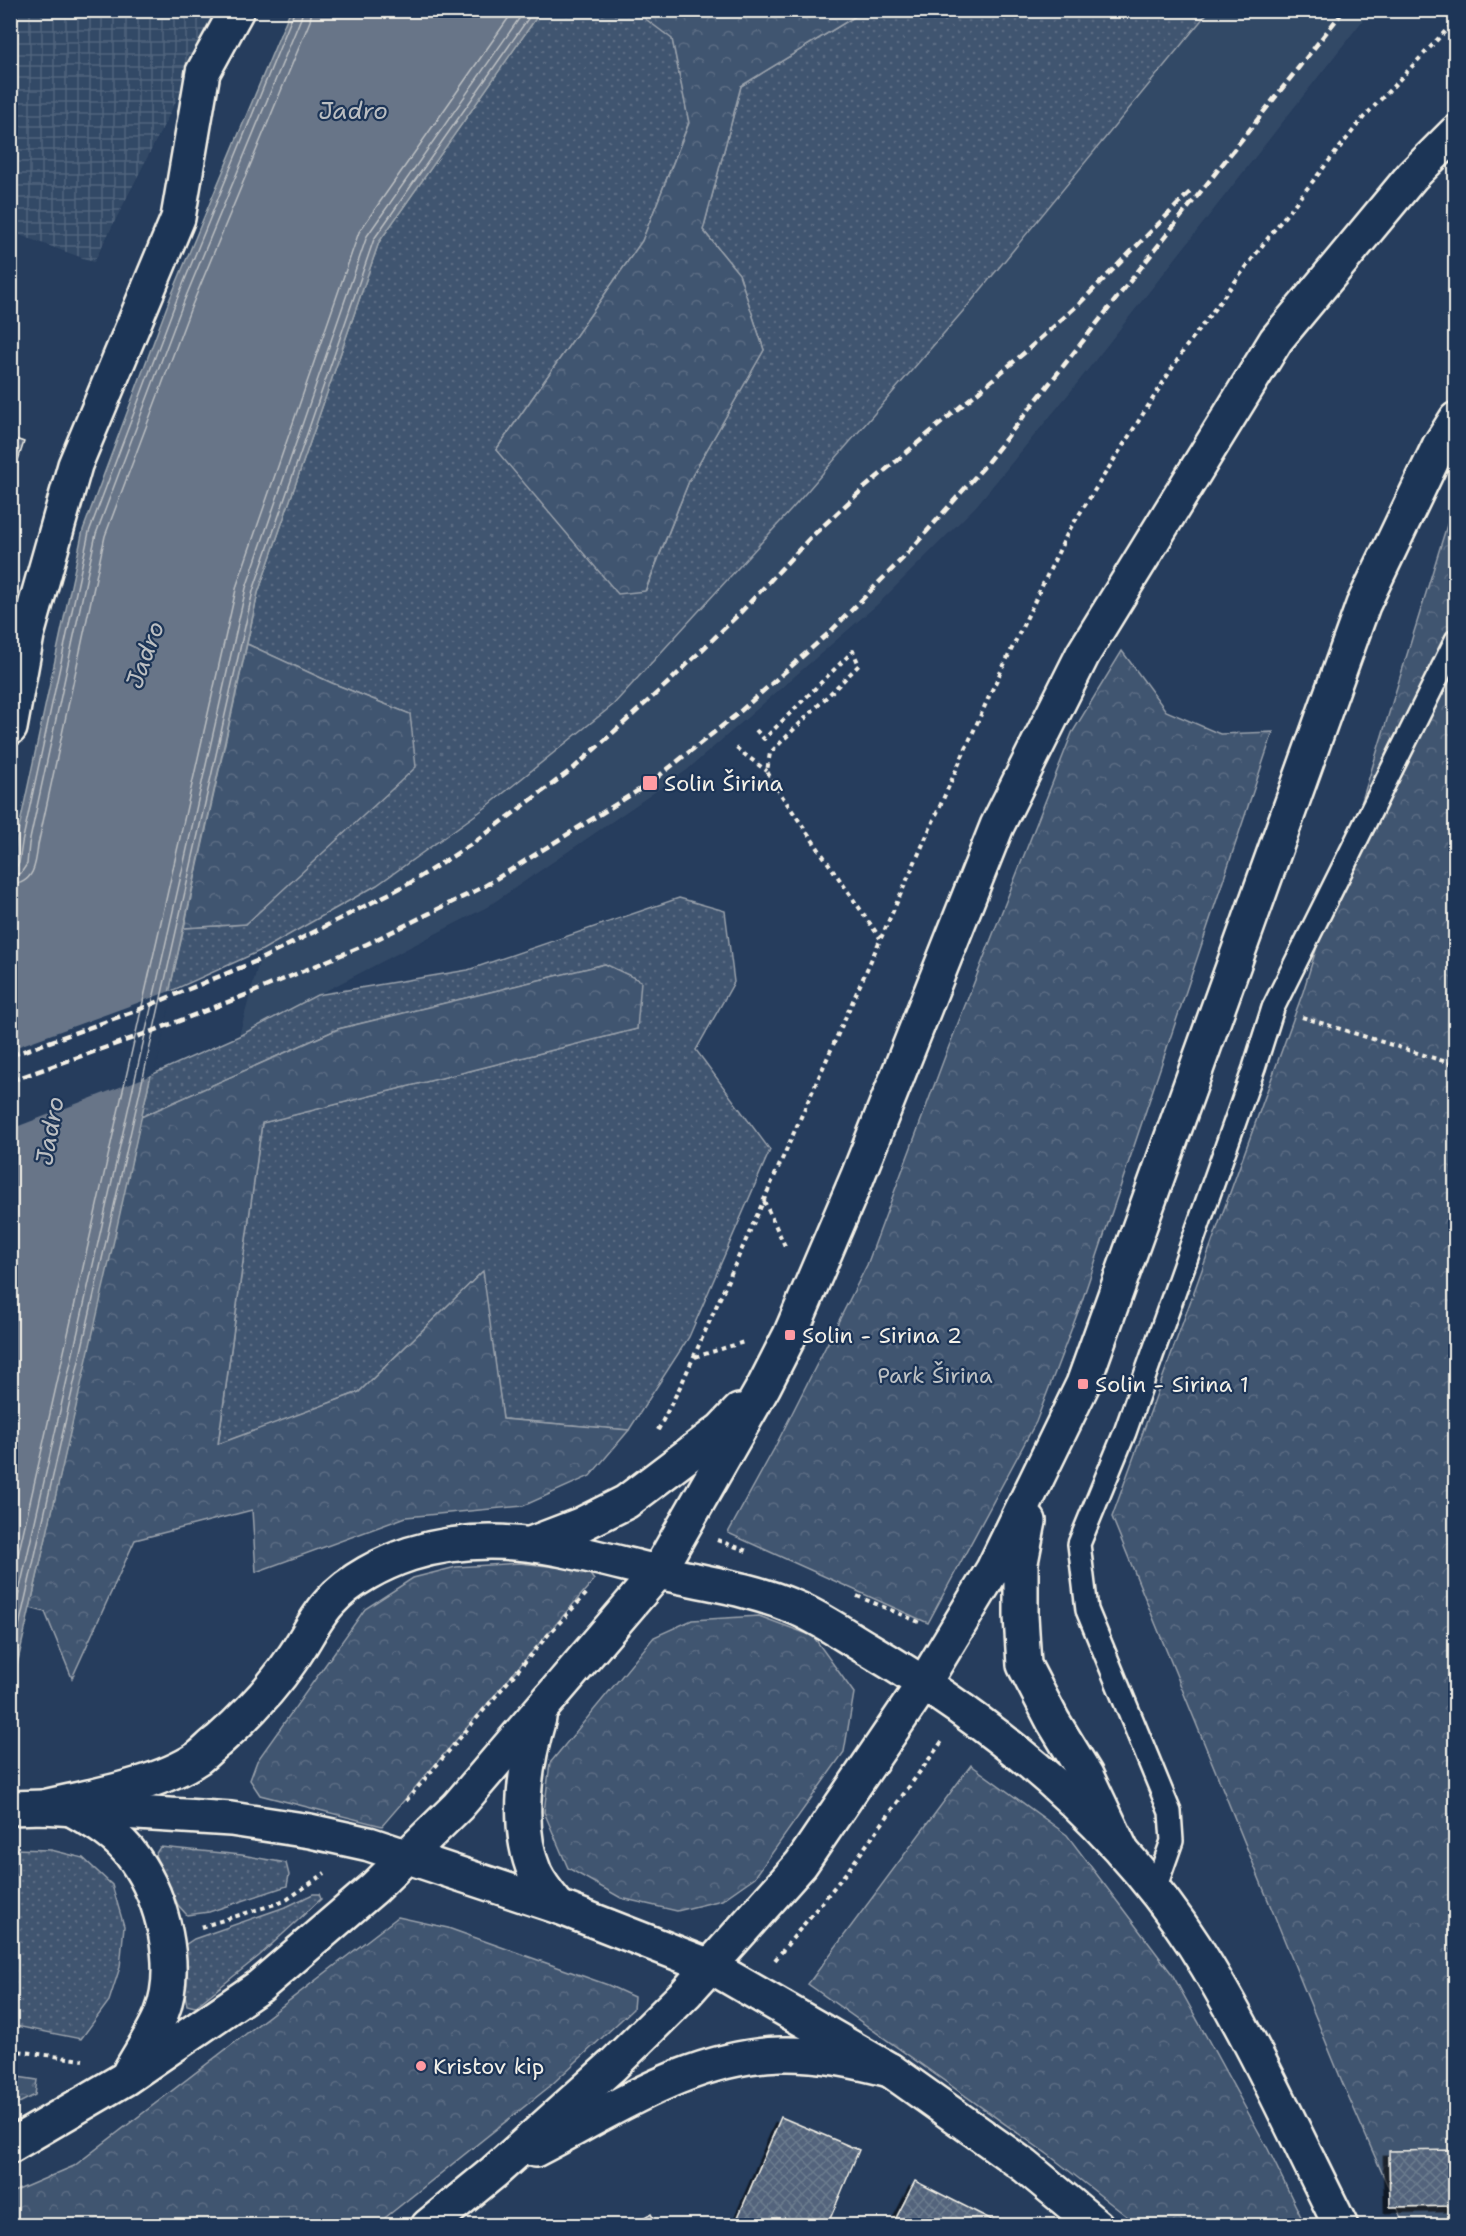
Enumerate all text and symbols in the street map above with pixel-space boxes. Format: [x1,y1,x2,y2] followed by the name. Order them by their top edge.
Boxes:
[318,95,388,127] water label: Jadro
[118,617,172,693] water label: Jadro
[664,769,784,798] place label: Solin Širina
[641,774,659,792] marker: Solin Širina
[28,1094,72,1168] water label: Jadro
[802,1321,962,1350] place label: Solin - Sirina 2
[783,1328,797,1342] marker: Solin - Sirina 2
[877,1361,993,1390] park label: Park Širina
[1095,1370,1249,1399] place label: Solin - Sirina 1
[1076,1377,1090,1391] marker: Solin - Sirina 1
[433,2052,544,2081] place label: Kristov kip
[414,2059,428,2073] marker: Kristov kip

